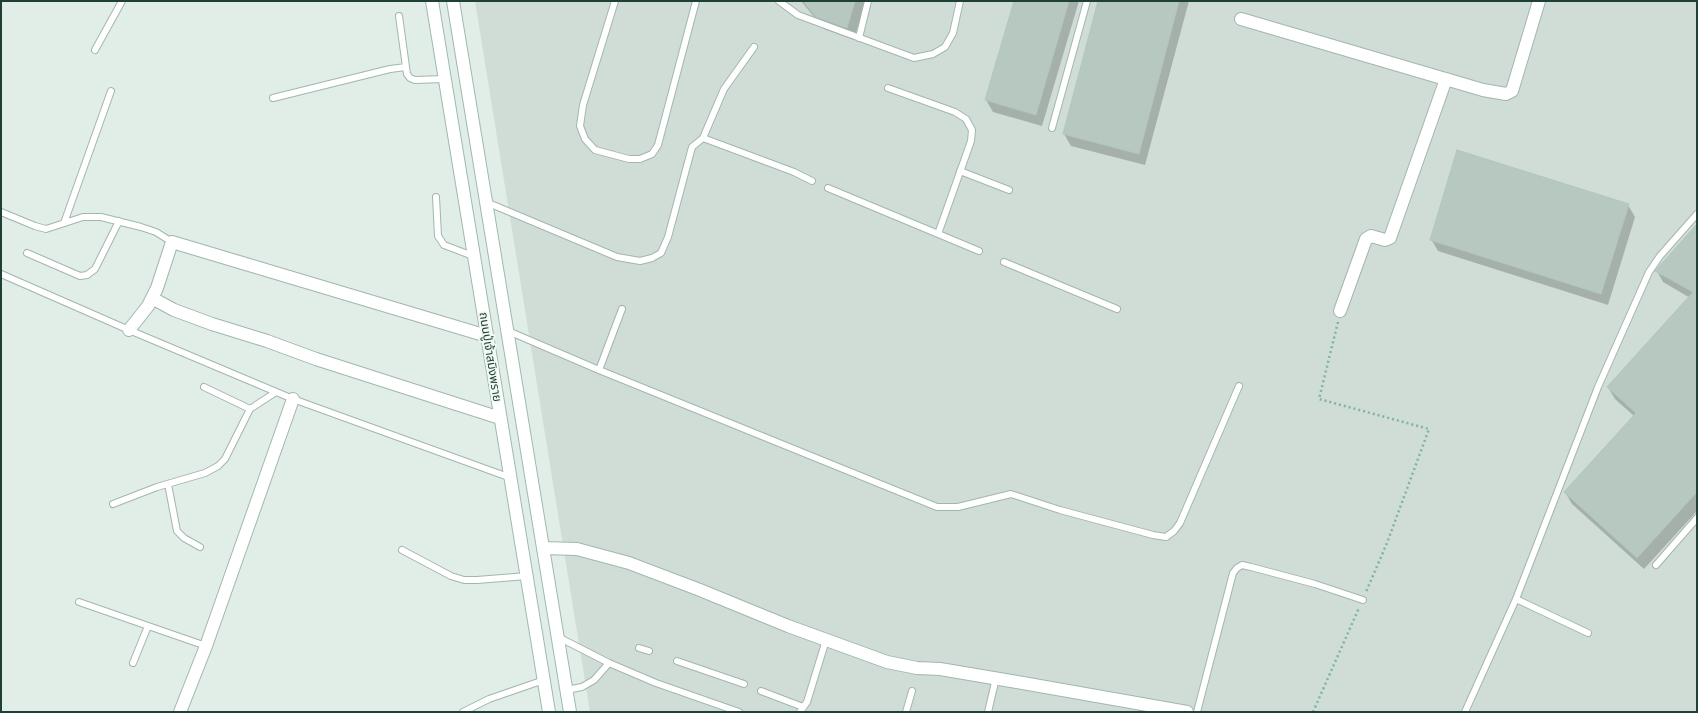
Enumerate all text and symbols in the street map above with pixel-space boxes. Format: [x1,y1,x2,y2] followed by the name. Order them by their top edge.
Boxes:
[476,311,504,403] street label: ถนนปู่เจ้าสมิงพราย

